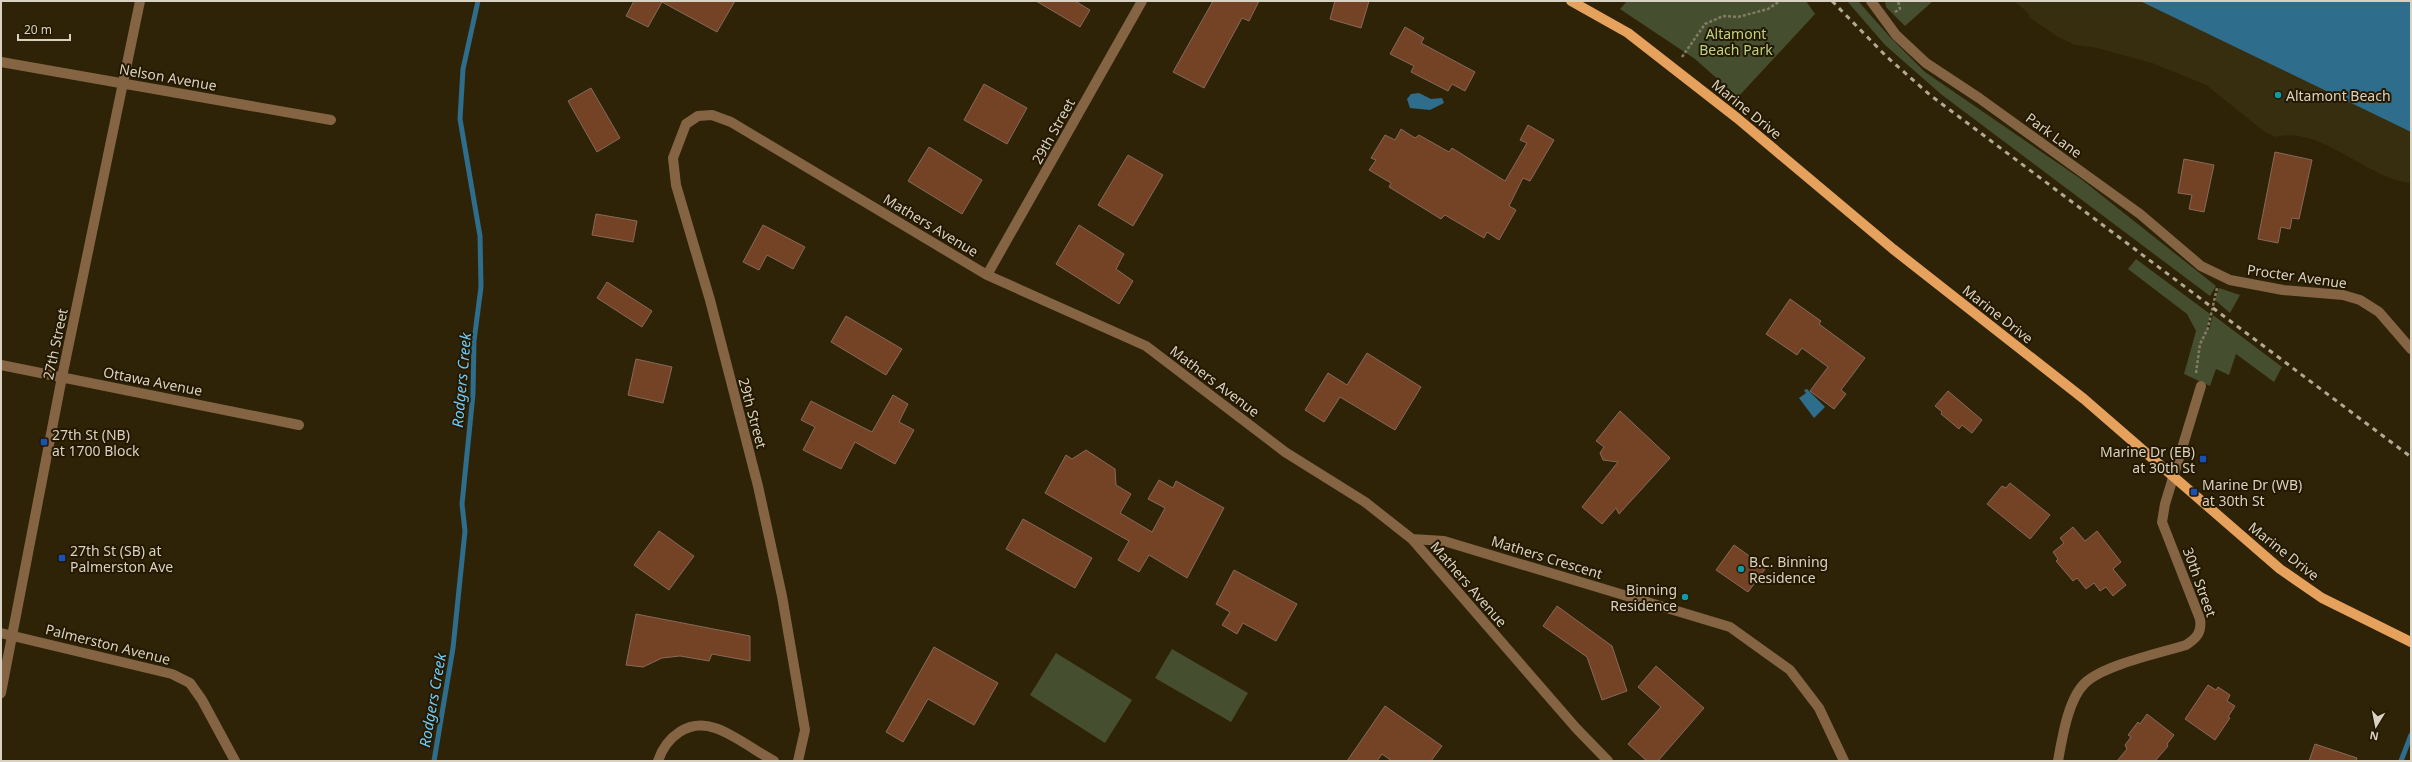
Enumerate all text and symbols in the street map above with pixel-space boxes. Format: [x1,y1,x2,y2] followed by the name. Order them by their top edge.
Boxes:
[18,16,70,42] scale bar
[24,21,52,38] text: 20 m
[1699,24,1773,59] park label: Altamont Beach Park
[118,59,218,95] street label: Nelson Avenue
[1708,75,1786,143] street label: Marine Drive
[2286,86,2391,105] place label: Altamont Beach
[2273,90,2283,100] marker: Altamont Beach
[1027,95,1079,167] street label: 29th Street
[2022,108,2086,162] street label: Park Lane
[880,189,982,261] street label: Mathers Avenue
[2246,260,2348,292] street label: Procter Avenue
[1959,280,2037,348] street label: Marine Drive
[38,307,72,381] street label: 27th Street
[447,331,475,428] water label: Rodgers Creek
[1166,341,1264,421] street label: Mathers Avenue
[102,362,204,400] street label: Ottawa Avenue
[734,376,772,450] street label: 29th Street
[52,425,140,460] place label: 27th St (NB) at 1700 Block
[39,437,49,447] marker: 27th St (NB) at 1700 Block
[2100,442,2195,477] place label: Marine Dr (EB) at 30th St
[2198,454,2208,464] marker: Marine Dr (EB) at 30th St
[2202,475,2302,510] place label: Marine Dr (WB) at 30th St
[2189,487,2199,497] marker: Marine Dr (WB) at 30th St
[2245,517,2323,585] street label: Marine Drive
[1489,531,1605,583] street label: Mathers Crescent
[1427,537,1511,631] street label: Mathers Avenue
[70,541,173,576] place label: 27th St (SB) at Palmerston Ave
[2179,545,2221,619] street label: 30th Street
[1749,552,1828,587] place label: B.C. Binning Residence
[57,553,67,563] marker: 27th St (SB) at Palmerston Ave
[1736,564,1746,574] marker: B.C. Binning Residence
[1610,580,1677,615] place label: Binning Residence
[1680,592,1690,602] marker: Binning Residence
[43,619,173,669] street label: Palmerston Avenue
[414,651,450,749] water label: Rodgers Creek
[2356,706,2396,746] north arrow
[2368,728,2380,745] text: N

